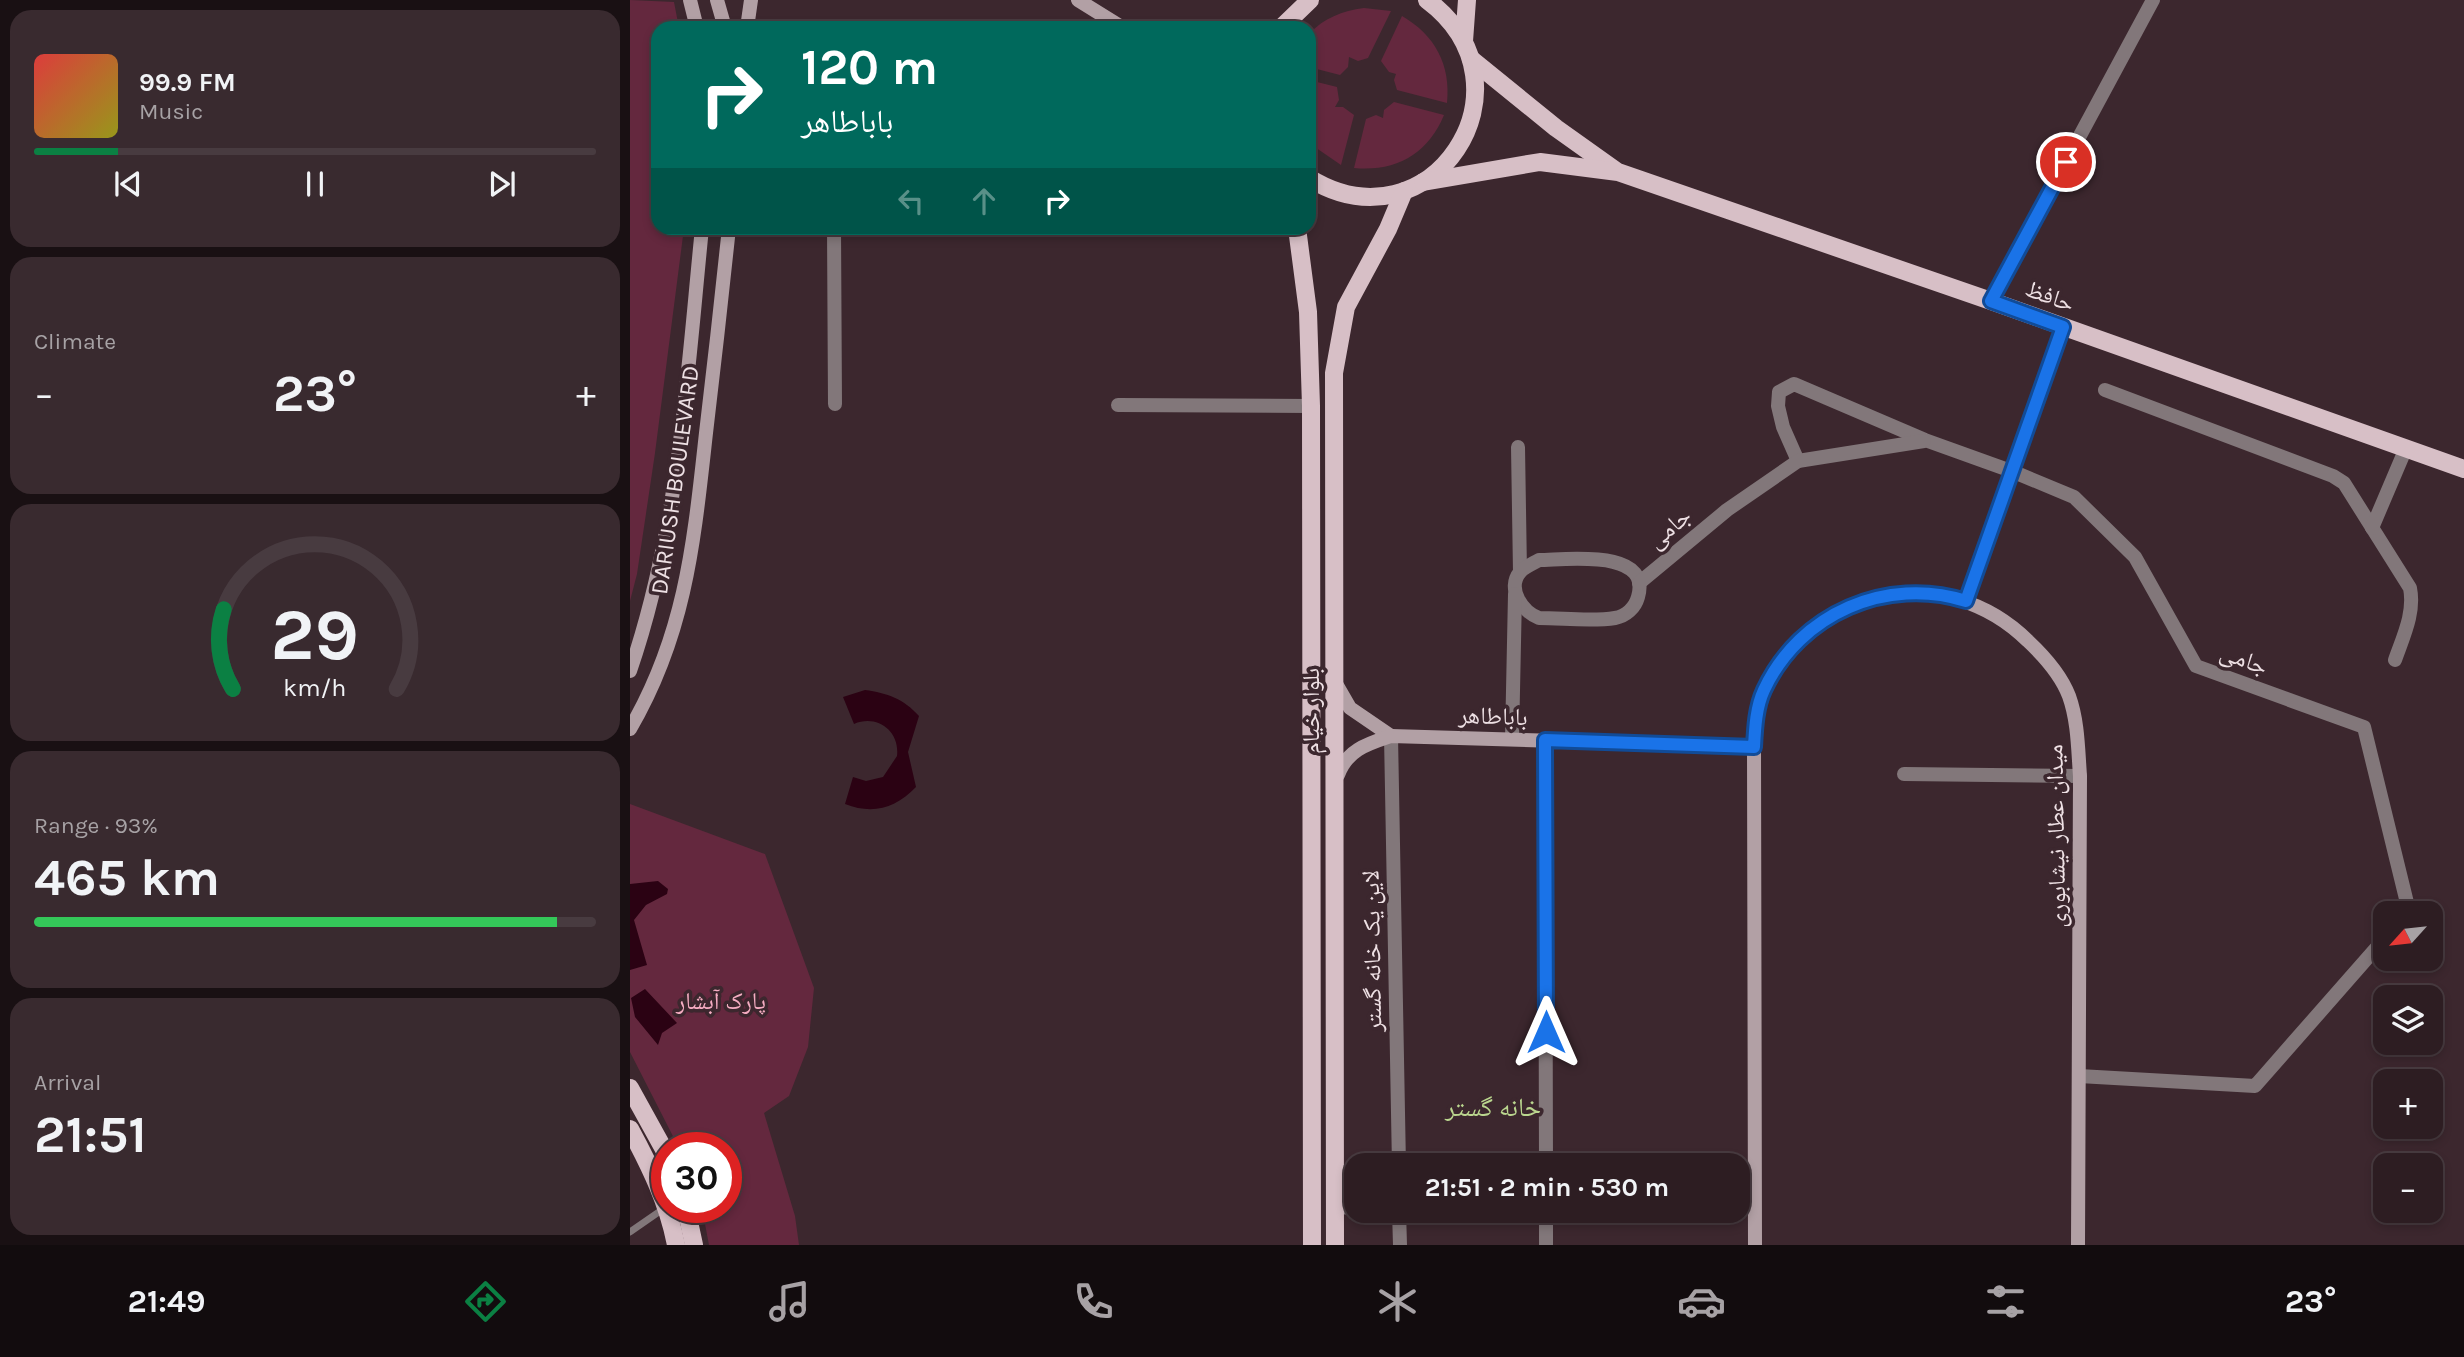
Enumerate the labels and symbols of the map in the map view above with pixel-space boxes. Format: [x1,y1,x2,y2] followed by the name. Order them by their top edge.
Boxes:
[2036,132,2096,192] pin
[2022,274,2078,318] street label: حافظ
[645,364,705,596] street label: DARIUSH BOULEVARD
[1641,502,1697,554] street label: جامی
[2216,638,2272,680] street label: جامی
[1297,668,1327,754] street label: بلوار خیام
[1457,701,1528,731] street label: باباطاهر
[2040,744,2072,928] street label: میدان عطار نیشابوری
[1357,870,1387,1033] street label: لاین یک خانه گستر
[2373,901,2443,971] north arrow
[675,987,766,1015] park label: پارک آبشار
[1509,995,1583,1069] position arrow
[1444,1092,1541,1123] district label: خانه گستر
[651,1132,742,1223] speed limit sign: 30

